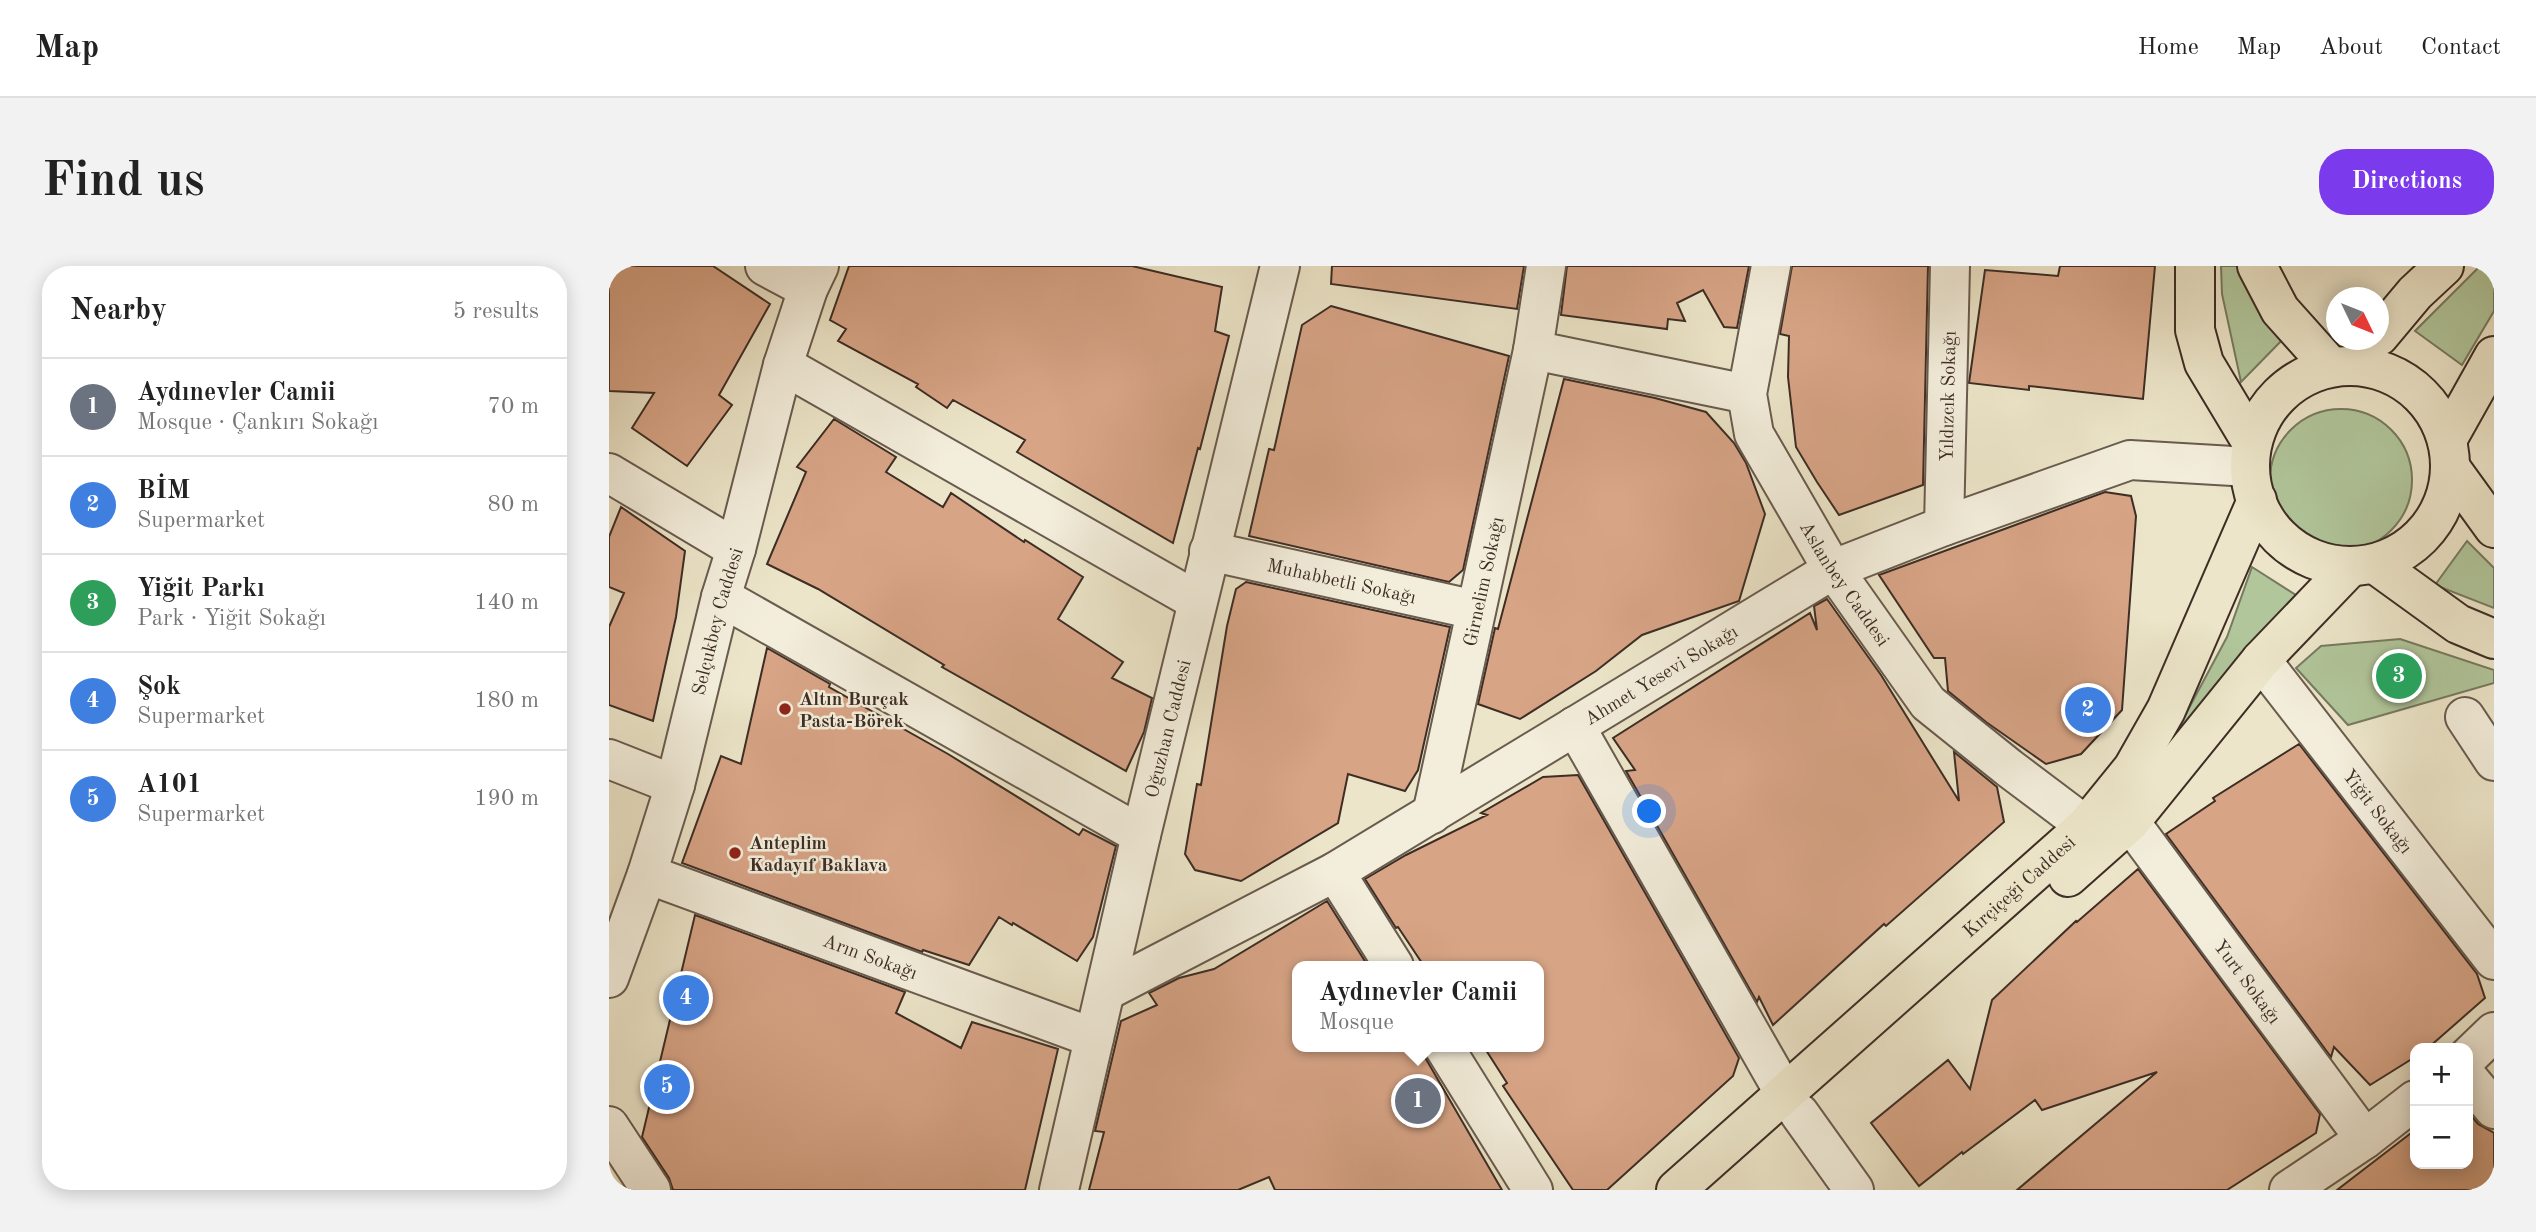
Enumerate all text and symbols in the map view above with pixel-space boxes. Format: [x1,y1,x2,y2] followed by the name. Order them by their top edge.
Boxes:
[35,32,99,65] text: Map
[2138,36,2199,60] text: Home
[2237,36,2281,60] text: Map
[2319,36,2383,60] text: About
[2421,36,2501,60] text: Contact
[2319,149,2494,215] button: Directions
[42,158,205,207] text: Find us
[2326,287,2389,350] north arrow
[70,296,167,326] text: Nearby
[453,300,539,323] text: 5 results
[1938,330,1961,462] street label: Yıldızcık Sokağı
[137,380,335,406] text: Aydınevler Camii
[86,395,100,418] text: 1
[488,395,539,418] text: 70 m
[137,411,378,434] text: Mosque · Çankırı Sokağı
[137,478,190,504] text: BİM
[86,493,100,516] text: 2
[488,493,539,516] text: 80 m
[137,509,265,532] text: Supermarket
[1462,515,1508,649] street label: Girnelim Sokağı
[1795,519,1892,651] street label: Aslanbey Caddesi
[690,546,748,698] street label: Selçukbey Caddesi
[1265,557,1418,608] street label: Muhabbetli Sokağı
[137,576,265,602] text: Yiğit Parkı
[86,591,100,614] text: 3
[474,591,539,614] text: 140 m
[137,607,326,630] text: Park · Yiğit Sokağı
[1582,623,1742,730] street label: Ahmet Yesevi Sokağı
[2376,650,2422,702] pin: 3
[1143,658,1195,800] street label: Oğuzhan Caddesi
[137,674,181,700] text: Şok
[2065,684,2111,736] pin: 2
[86,689,100,712] text: 4
[474,689,539,712] text: 180 m
[799,691,909,732] place label: Altın Burçak Pasta-Börek
[777,701,793,717] marker: Altın Burçak Pasta-Börek
[137,705,265,728] text: Supermarket
[2338,767,2415,858] street label: Yiğit Sokağı
[137,772,202,798] text: A101
[86,787,100,810] text: 5
[474,787,539,810] text: 190 m
[1632,794,1666,828] your location
[137,803,265,826] text: Supermarket
[1961,833,2080,942] street label: Kırçiçeği Caddesi
[749,835,888,876] place label: Anteplim Kadayıf Baklava
[727,845,743,861] marker: Anteplim Kadayıf Baklava
[820,932,919,984] street label: Arın Sokağı
[2209,937,2283,1028] street label: Yurt Sokağı
[1292,961,1544,1052] popup
[663,972,709,1024] pin: 4
[1319,980,1517,1006] text: Aydınevler Camii
[1319,1011,1394,1034] text: Mosque
[2410,1043,2473,1169] map controls
[2410,1043,2473,1106] button: +
[644,1061,690,1113] pin: 5
[1395,1075,1441,1127] pin: 1
[2410,1106,2473,1169] button: −

